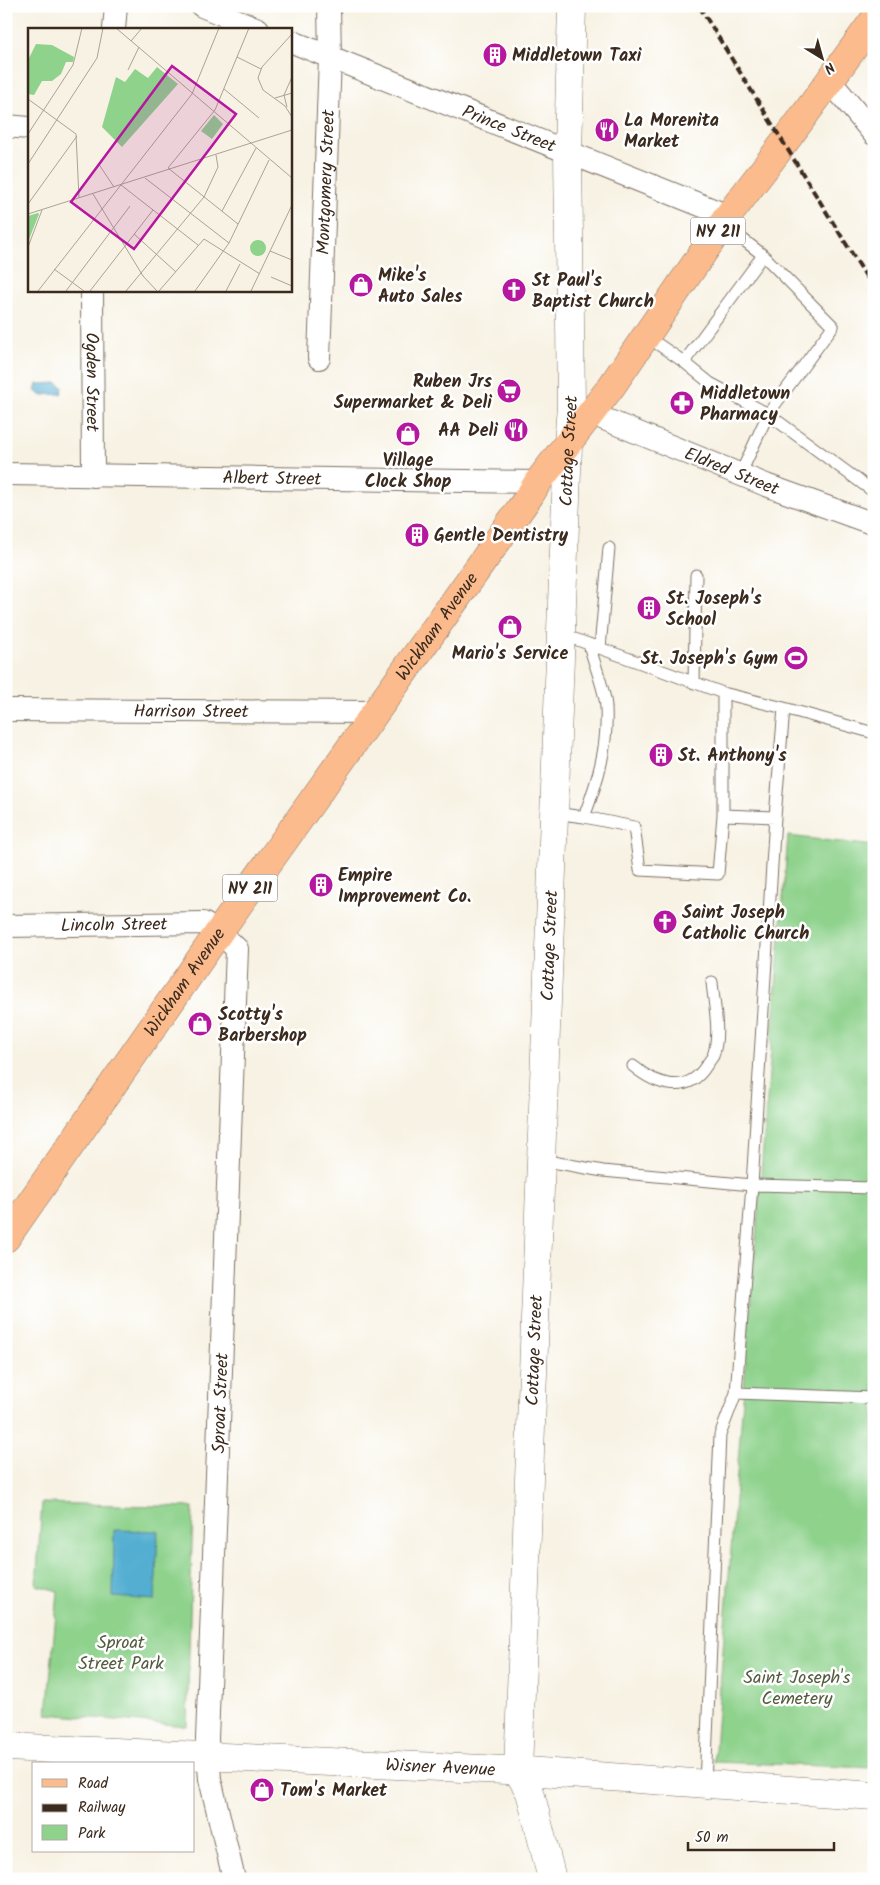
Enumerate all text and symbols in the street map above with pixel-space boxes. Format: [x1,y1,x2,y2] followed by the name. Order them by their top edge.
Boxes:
[28,28,291,291] inset map
[798,32,848,82] north arrow
[482,42,508,68] building icon: Middletown Taxi
[512,42,642,71] place label: Middletown Taxi
[819,56,839,79] text: N
[457,98,561,162] street label: Prince Street
[624,107,719,157] place label: La Morenita Market
[310,108,344,255] street label: Montgomery Street
[594,117,620,143] restaurant icon: La Morenita Market
[690,218,746,245] road number: NY 211
[378,262,463,312] place label: Mike's Auto Sales
[532,267,654,317] place label: St Paul's Baptist Church
[348,272,374,298] shop icon: Mike's Auto Sales
[501,277,527,303] church icon: St Paul's Baptist Church
[76,332,106,433] street label: Ogden Street
[334,368,493,418] place label: Ruben Jrs Supermarket & Deli
[496,378,522,404] supermarket icon: Ruben Jrs Supermarket & Deli
[700,380,790,430] place label: Middletown Pharmacy
[669,390,695,416] pharmacy icon: Middletown Pharmacy
[553,394,587,507] street label: Cottage Street
[438,417,498,446] place label: AA Deli
[503,417,529,443] restaurant icon: AA Deli
[395,421,421,447] shop icon: Village Clock Shop
[680,440,784,505] street label: Eldred Street
[365,447,452,497] place label: Village Clock Shop
[222,464,323,495] street label: Albert Street
[404,522,430,548] building icon: Gentle Dentistry
[434,522,569,551] place label: Gentle Dentistry
[389,567,487,688] street label: Wickham Avenue
[666,585,762,635] place label: St. Joseph's School
[636,595,662,621] building icon: St. Joseph's School
[497,614,523,640] shop icon: Mario's Service
[452,640,569,669] place label: Mario's Service
[641,645,778,674] place label: St. Joseph's Gym
[783,645,809,671] sports icon: St. Joseph's Gym
[133,698,250,727] street label: Harrison Street
[648,742,674,768] building icon: St. Anthony's
[678,742,787,771] place label: St. Anthony's
[338,862,471,912] place label: Empire Improvement Co.
[308,872,334,898] building icon: Empire Improvement Co.
[222,874,278,901] road number: NY 211
[534,889,567,1002] street label: Cottage Street
[682,899,809,949] place label: Saint Joseph Catholic Church
[652,909,678,935] church icon: Saint Joseph Catholic Church
[60,911,169,941] street label: Lincoln Street
[137,922,234,1043] street label: Wickham Avenue
[218,1001,307,1051] place label: Scotty's Barbershop
[187,1011,213,1037] shop icon: Scotty's Barbershop
[519,1293,552,1406] street label: Cottage Street
[205,1351,238,1454] street label: Sproat Street
[78,1629,164,1679] park label: Sproat Street Park
[744,1664,851,1714] park label: Saint Joseph's Cemetery
[385,1751,496,1786] street label: Wisner Avenue
[32,1762,195,1852] legend
[78,1772,109,1796] text: Road
[249,1777,275,1803] shop icon: Tom's Market
[280,1777,388,1806] place label: Tom's Market
[78,1796,126,1820] text: Railway
[688,1820,834,1852] scale bar
[78,1822,106,1846] text: Park
[695,1826,729,1850] text: 50 m

